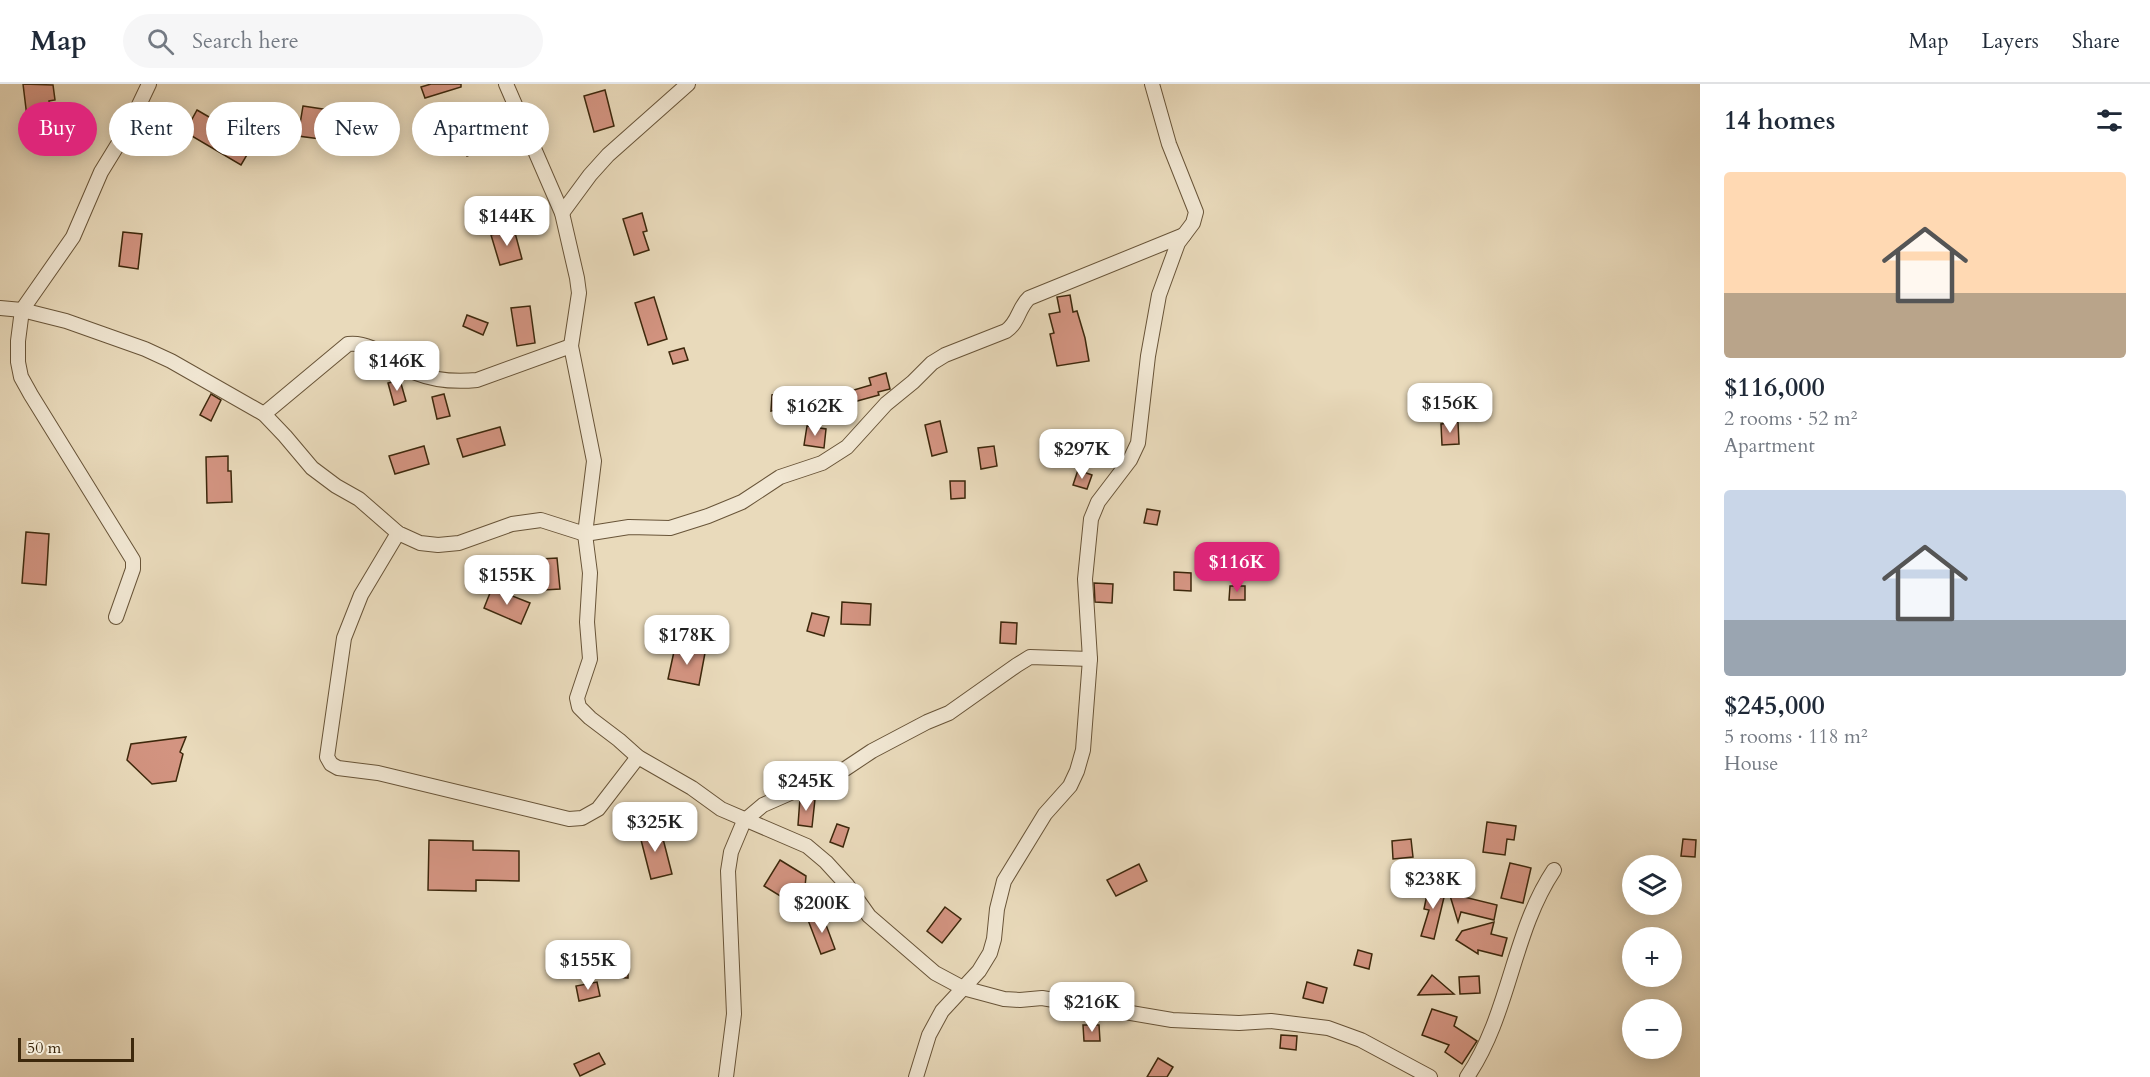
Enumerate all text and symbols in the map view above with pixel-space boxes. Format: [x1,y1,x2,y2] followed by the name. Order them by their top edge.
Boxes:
[123,14,543,68] search box
[30,22,87,60] text: Map
[144,25,177,58] icon: search
[192,26,299,56] text: Search here
[1909,27,1949,56] text: Map
[1982,27,2039,56] text: Layers
[2072,27,2120,56] text: Share
[18,102,97,156] chip: Buy
[109,102,194,156] chip: Rent
[206,102,302,156] chip: Filters
[314,102,400,156] chip: New
[412,102,549,156] chip: Apartment
[1724,103,1835,138] text: 14 homes
[2093,104,2126,137] icon: filters
[465,196,549,247] pin: $144K
[478,202,536,229] text: $144K
[1871,211,1979,319] icon: home
[355,341,439,392] pin: $146K
[368,347,426,374] text: $146K
[1724,370,1825,405] text: $116,000
[1408,383,1492,434] pin: $156K
[773,386,857,437] pin: $162K
[1421,389,1479,416] text: $156K
[786,392,844,419] text: $162K
[1724,405,1857,432] text: 2 rooms · 52 m²
[1040,429,1124,480] pin: $297K
[1724,432,1815,459] text: Apartment
[1053,435,1111,462] text: $297K
[1871,529,1979,637] icon: home
[1195,542,1279,593] pin: $116K
[1208,548,1266,575] text: $116K
[465,555,549,606] pin: $155K
[478,561,536,588] text: $155K
[645,615,729,666] pin: $178K
[658,621,716,648] text: $178K
[1724,688,1825,723] text: $245,000
[1724,723,1868,750] text: 5 rooms · 118 m²
[1724,750,1778,777] text: House
[764,761,848,812] pin: $245K
[777,767,835,794] text: $245K
[613,802,697,853] pin: $325K
[626,808,684,835] text: $325K
[1622,855,1682,1059] map controls
[1622,855,1682,915] button: layers
[1391,859,1475,910] pin: $238K
[1404,865,1462,892] text: $238K
[780,883,864,934] pin: $200K
[793,889,851,916] text: $200K
[1622,927,1682,987] button: +
[546,940,630,991] pin: $155K
[559,946,617,973] text: $155K
[1050,982,1134,1033] pin: $216K
[1063,988,1121,1015] text: $216K
[1622,999,1682,1059] button: −
[18,1035,134,1062] scale bar
[27,1037,61,1059] text: 50 m

